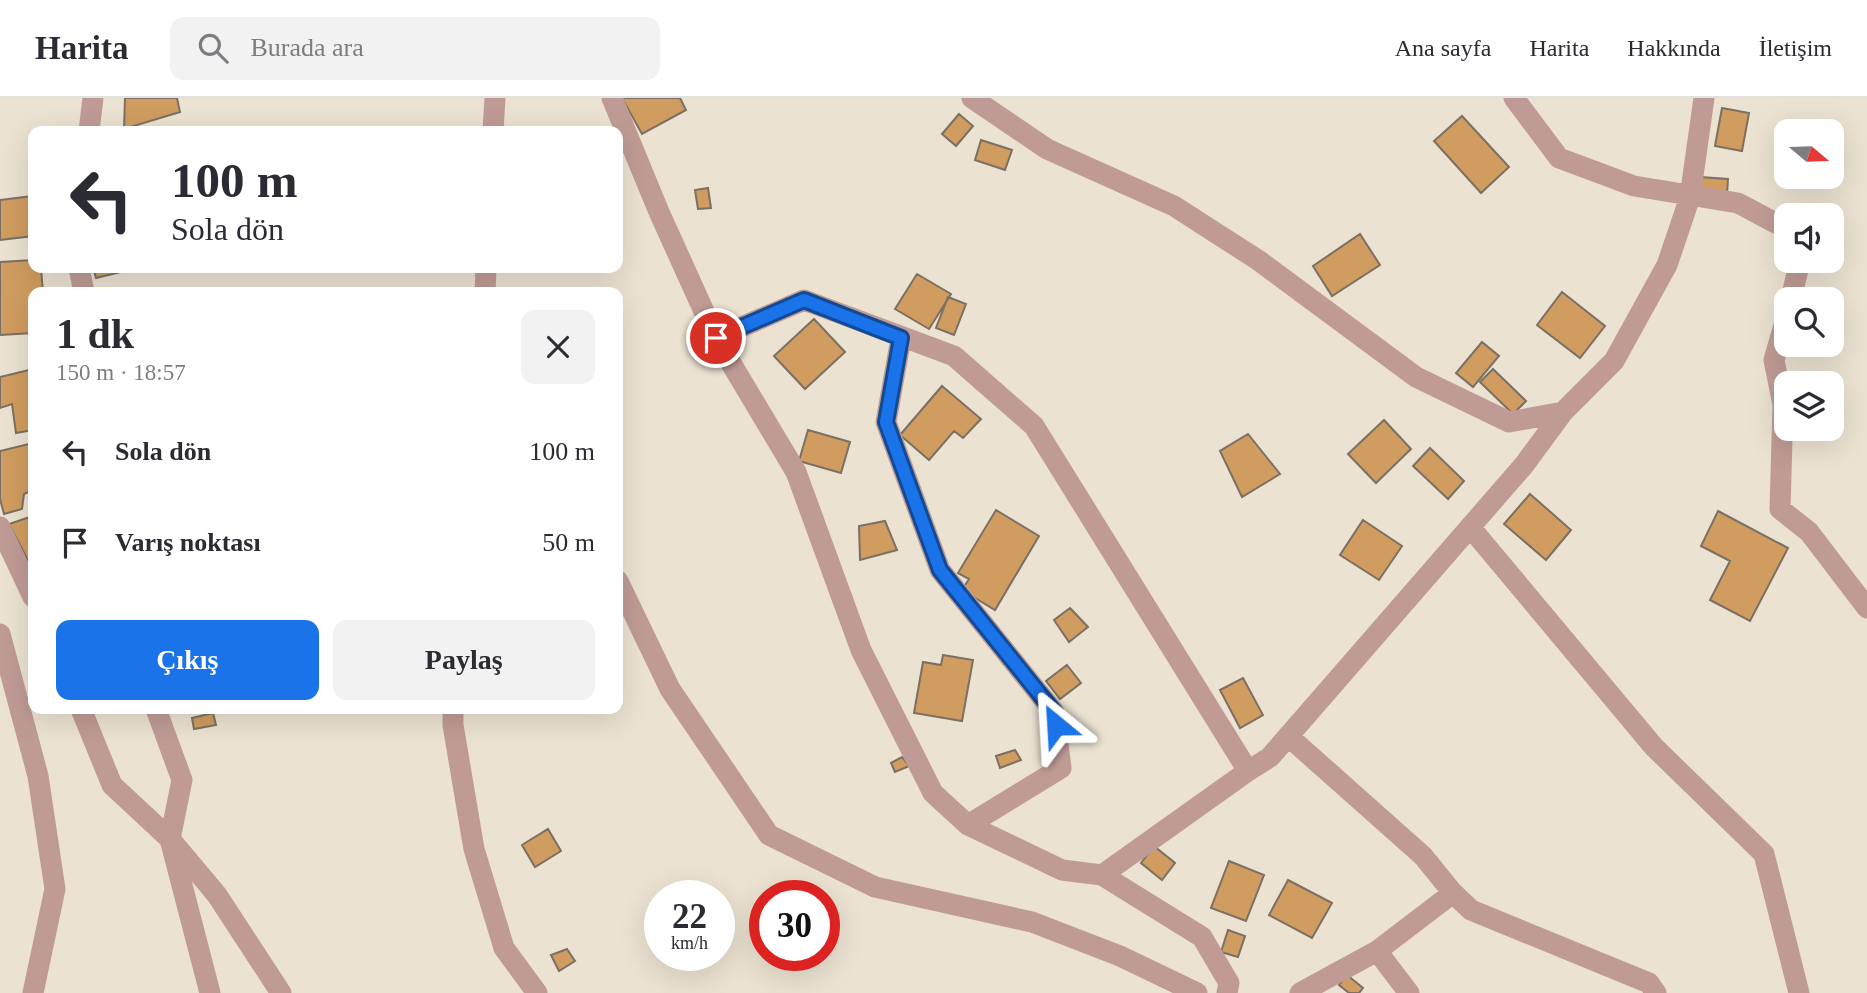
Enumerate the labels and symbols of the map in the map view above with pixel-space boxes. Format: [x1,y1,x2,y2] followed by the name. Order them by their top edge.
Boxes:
[1774,119,1844,189] north arrow
[686,308,746,368] pin
[1019,688,1093,762] position arrow
[749,880,840,971] speed limit sign: 30

